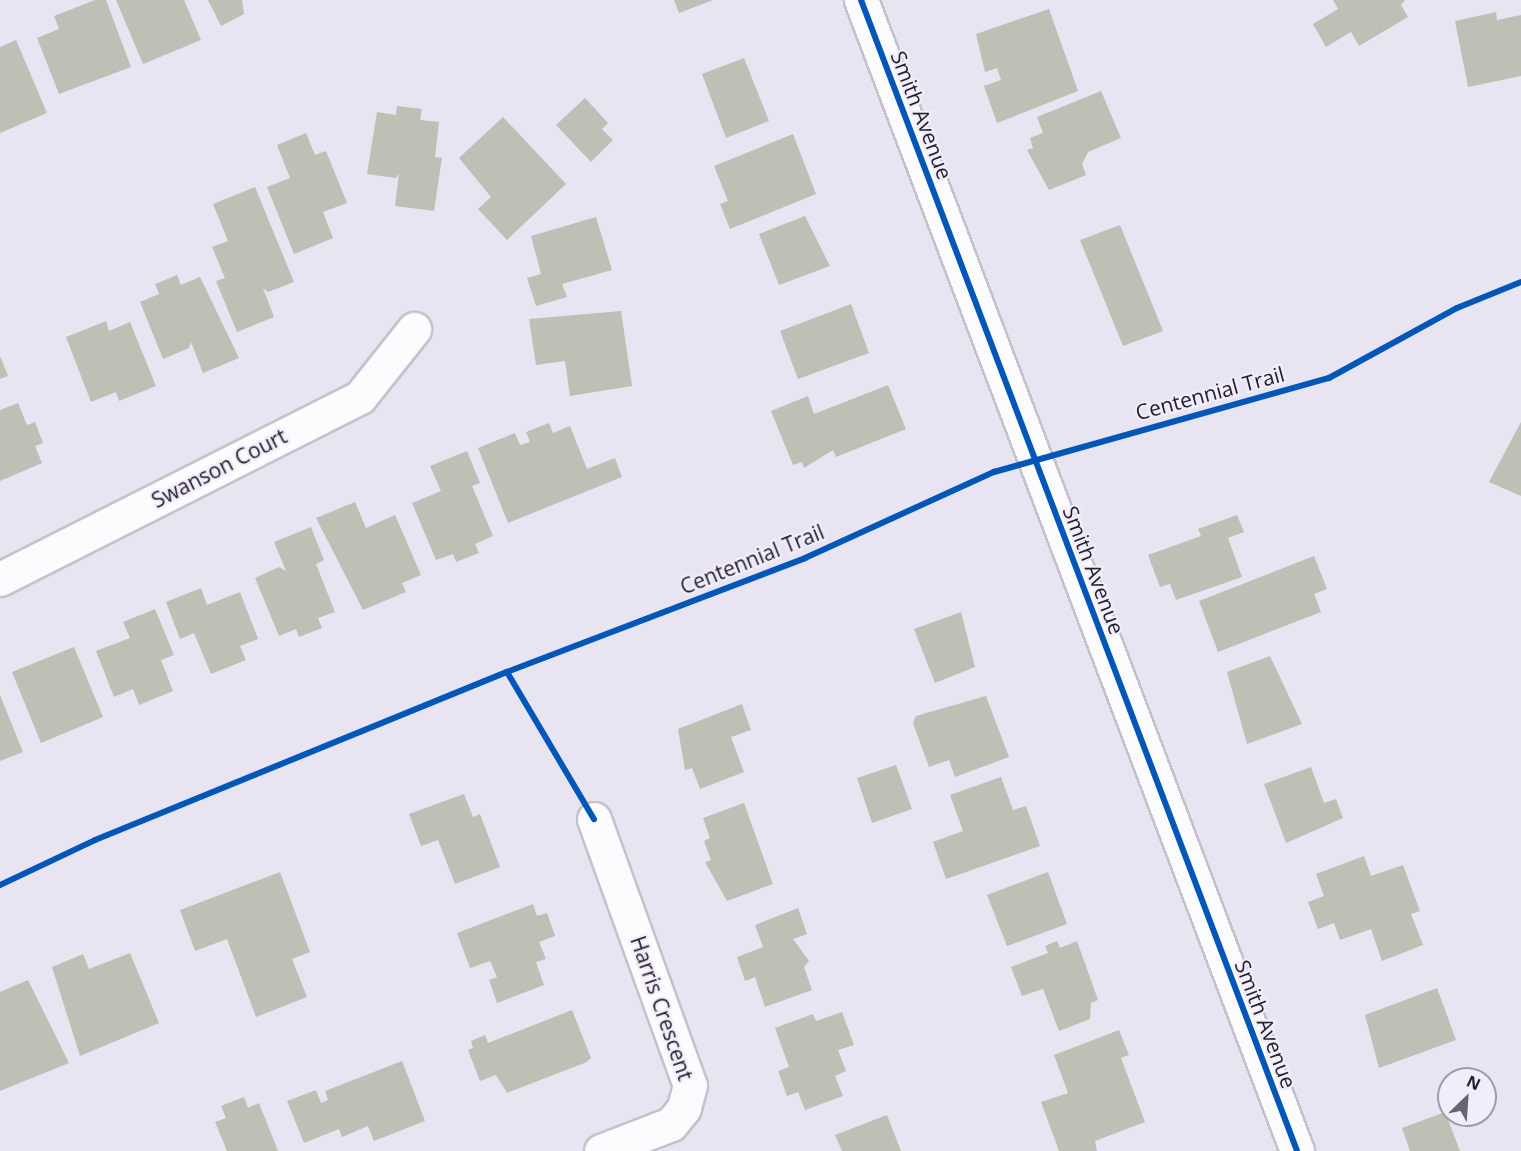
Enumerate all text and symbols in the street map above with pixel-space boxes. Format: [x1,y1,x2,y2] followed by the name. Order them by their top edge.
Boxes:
[886,47,958,183] street label: Smith Avenue
[1133,361,1287,425] street label: Centennial Trail
[147,423,291,513] street label: Swanson Court
[1058,502,1130,638] street label: Smith Avenue
[676,519,828,599] street label: Centennial Trail
[626,933,698,1083] street label: Harris Crescent
[1230,956,1302,1092] street label: Smith Avenue
[1437,1067,1497,1127] north arrow
[1463,1070,1484,1095] text: N

